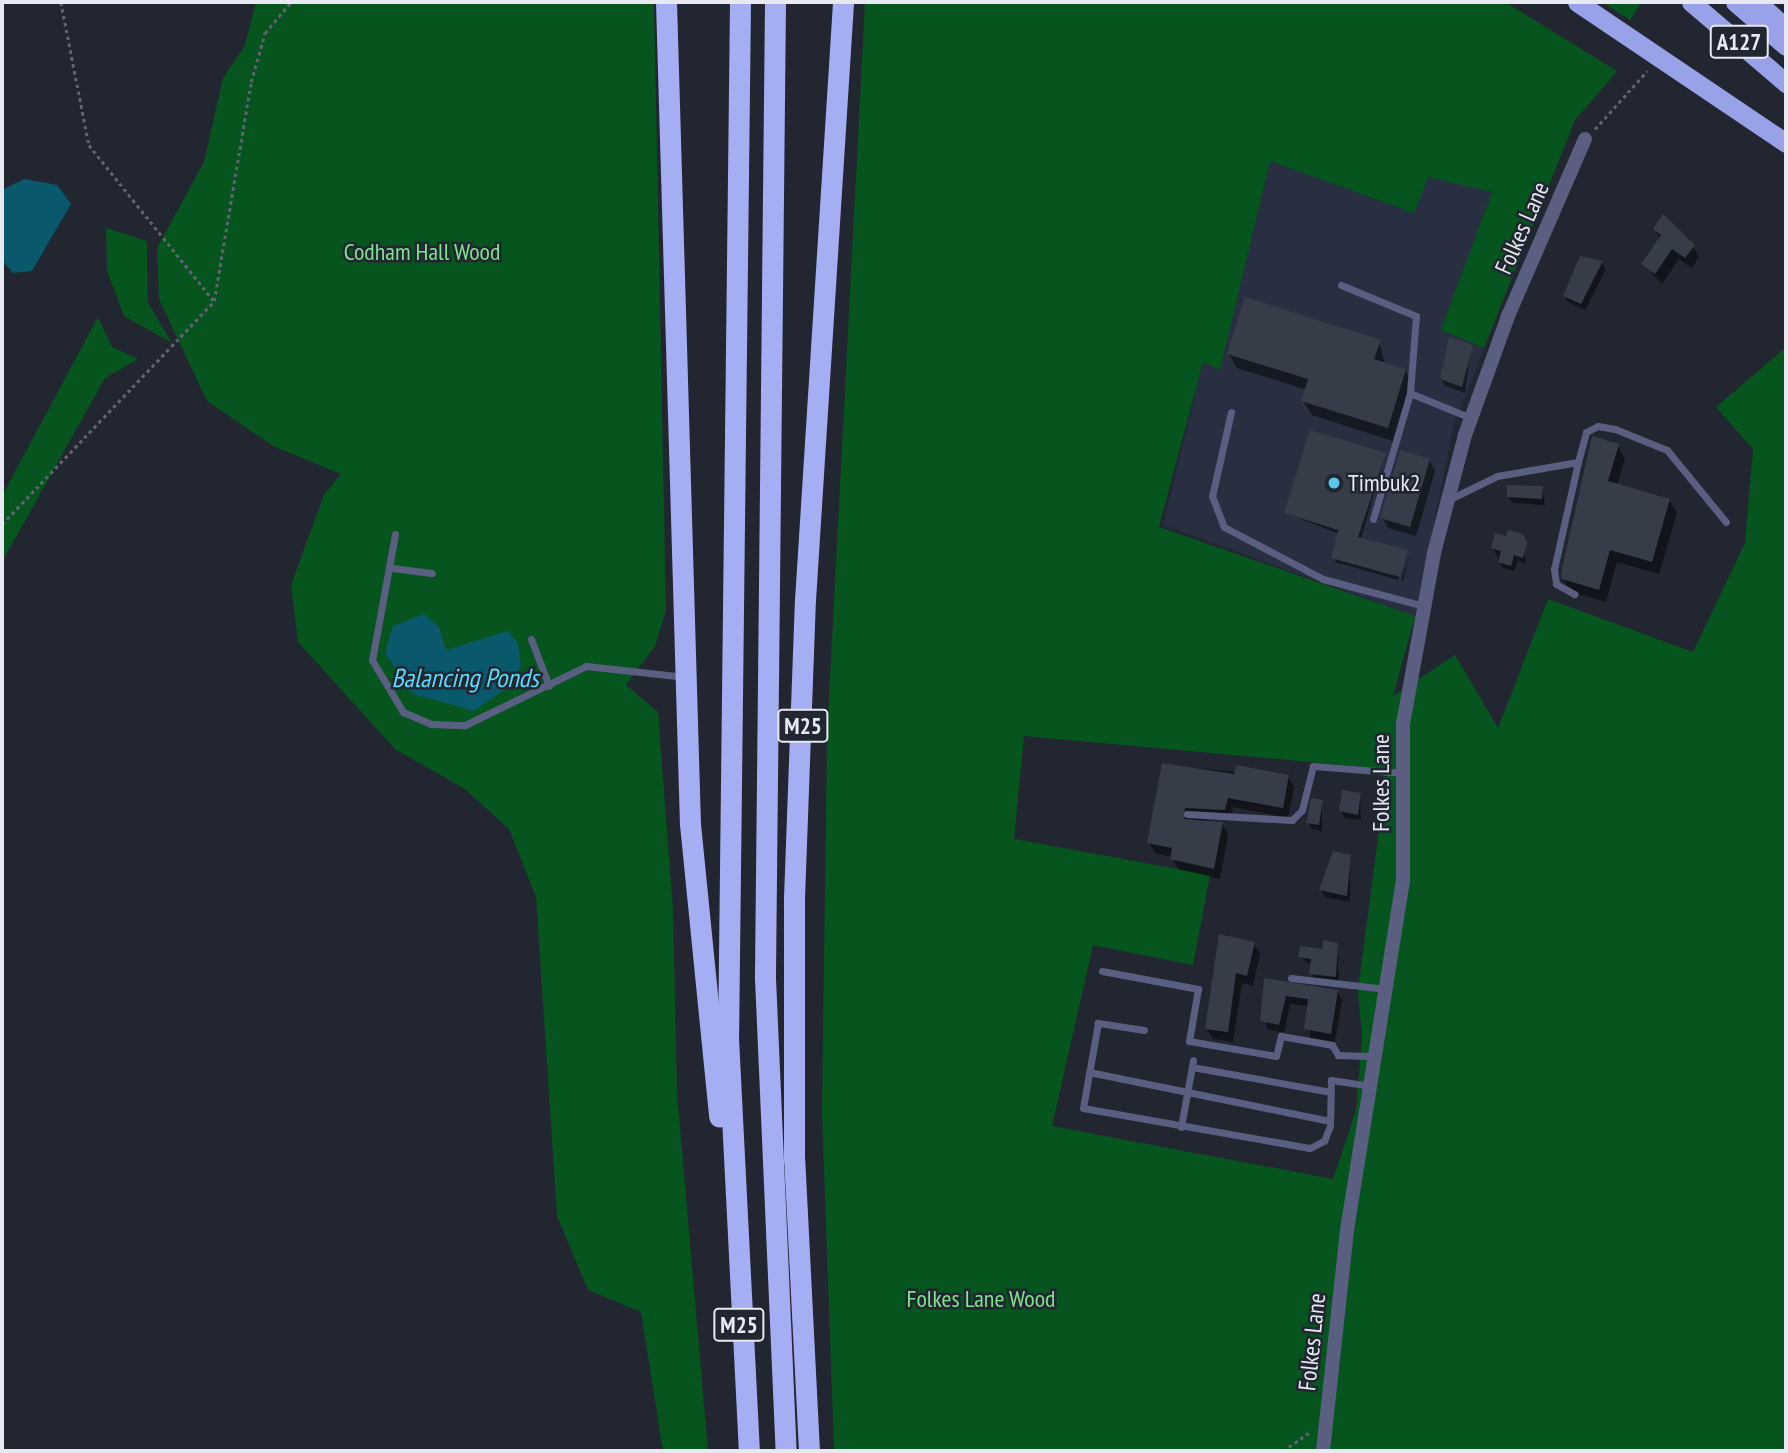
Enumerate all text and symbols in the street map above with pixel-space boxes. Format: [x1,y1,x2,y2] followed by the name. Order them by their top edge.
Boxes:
[1709,22,1769,61] road number: A127
[1489,178,1555,278] street label: Folkes Lane
[343,238,501,266] park label: Codham Hall Wood
[1348,469,1421,497] place label: Timbuk2
[1326,475,1342,491] marker: Timbuk2
[391,662,539,694] water label: Balancing Ponds
[777,706,829,746] road number: M25
[1367,734,1395,832] street label: Folkes Lane
[906,1285,1056,1313] park label: Folkes Lane Wood
[1293,1292,1331,1392] street label: Folkes Lane
[713,1306,765,1344] road number: M25

